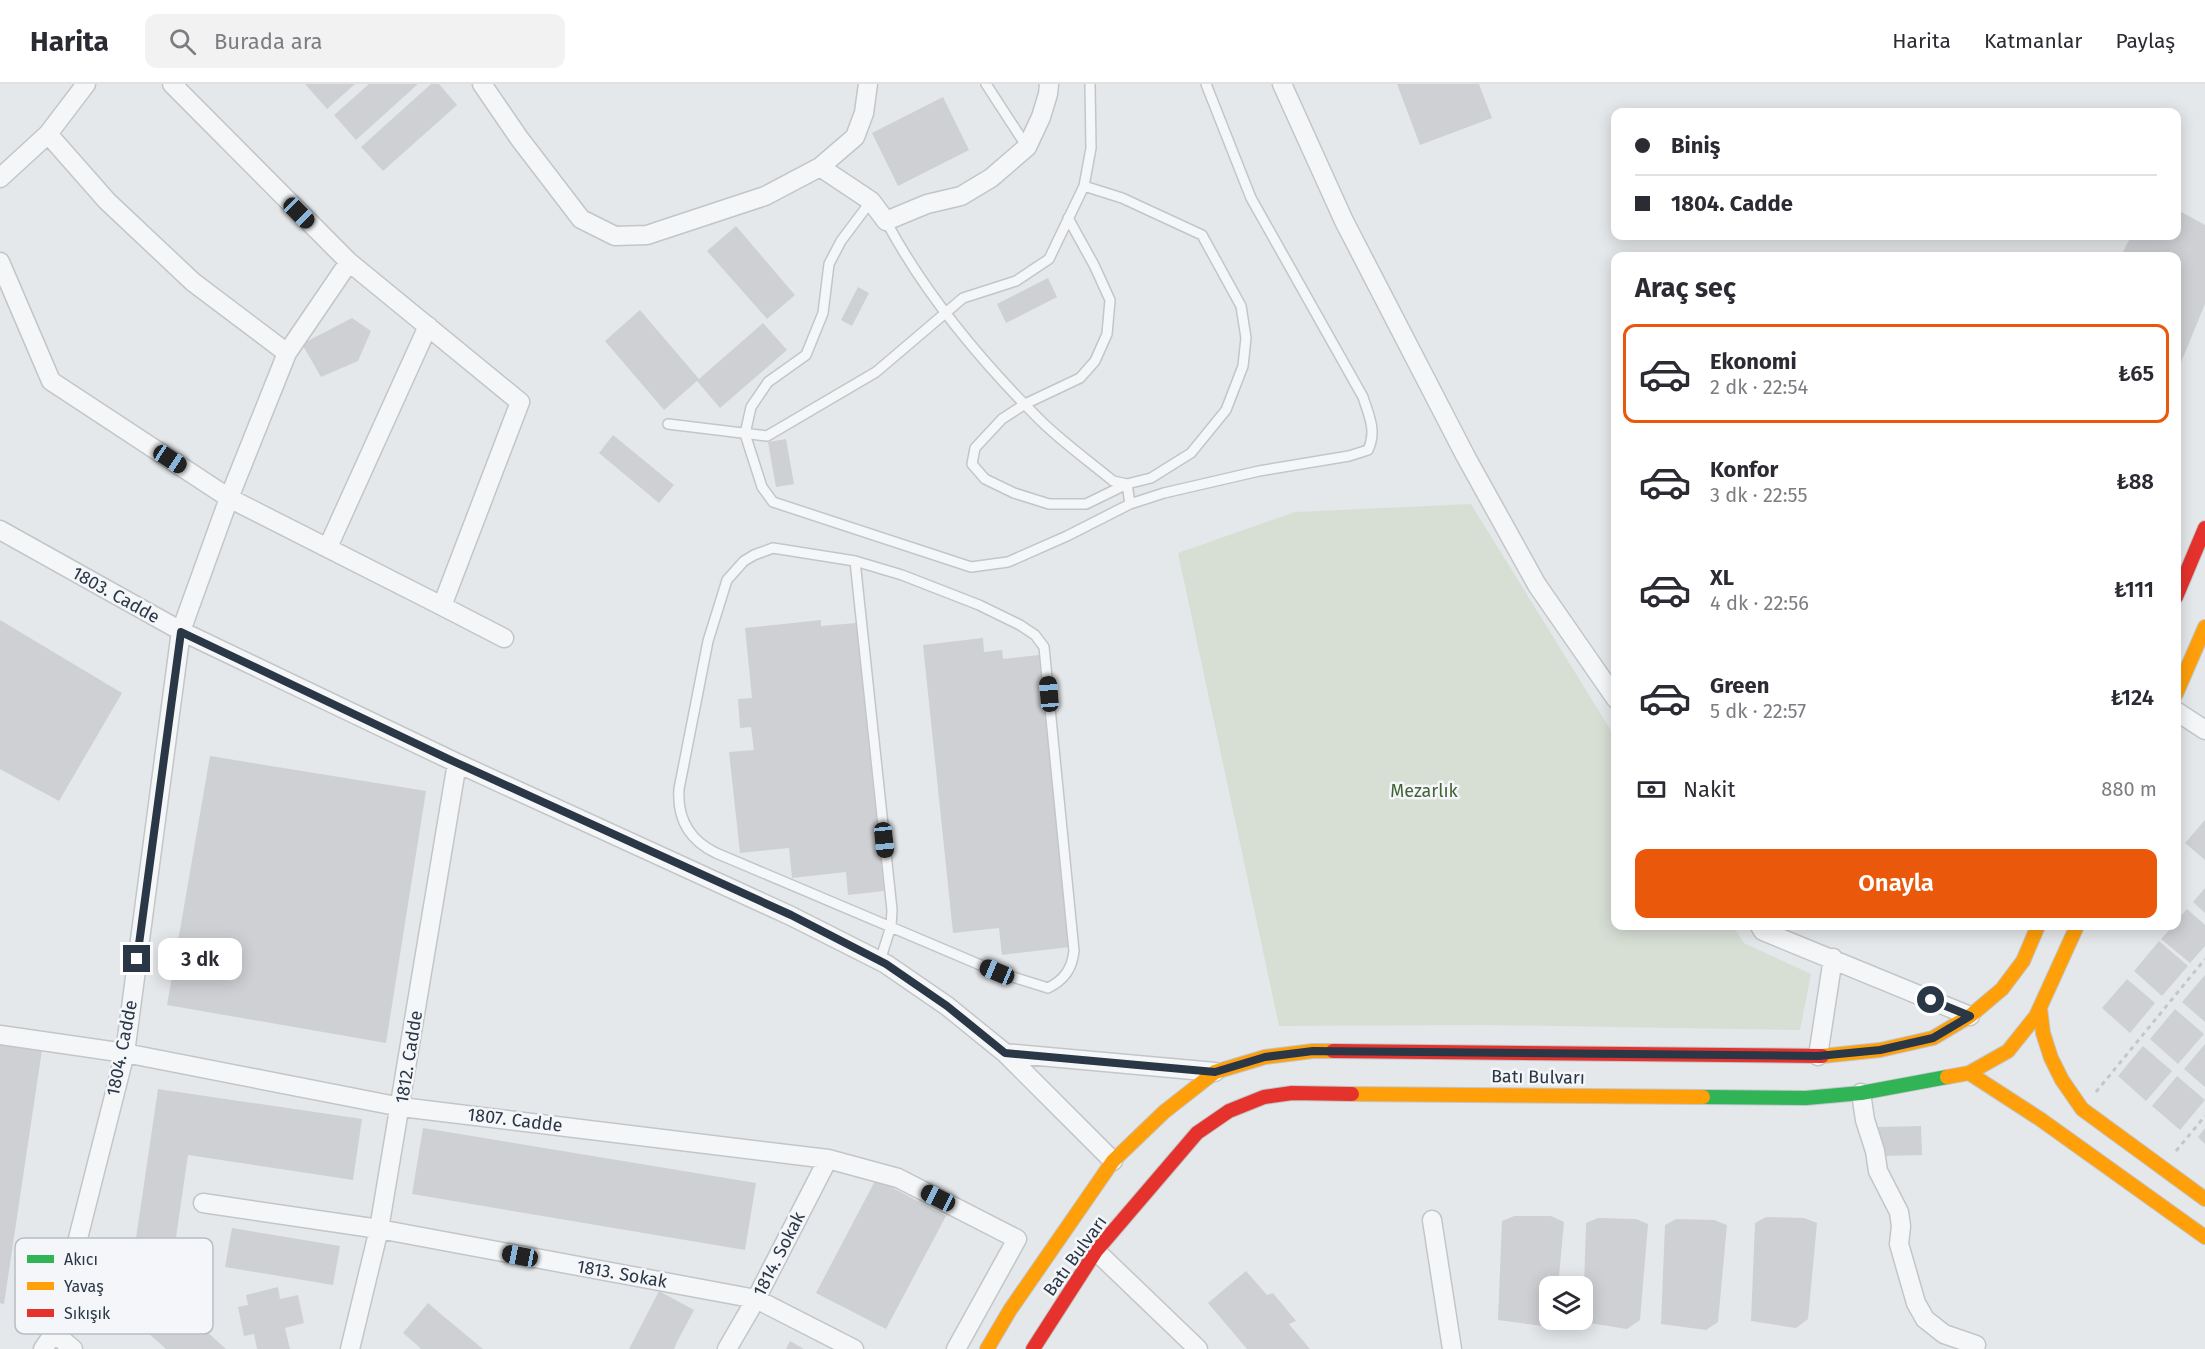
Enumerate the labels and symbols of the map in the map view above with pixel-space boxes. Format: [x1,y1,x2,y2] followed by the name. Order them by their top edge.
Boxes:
[280,194,318,232] car
[150,442,190,476] car
[68,562,164,628] street label: 1803. Cadde
[1038,675,1060,713] car
[1390,780,1459,802] park label: Mezarlık
[873,821,895,859] car
[158,938,242,980] callout: 3 dk
[123,945,150,972] route end
[977,957,1017,987] car
[1917,986,1944,1013] route start
[102,998,142,1098] street label: 1804. Cadde
[391,1009,427,1105] street label: 1812. Cadde
[1491,1065,1585,1089] street label: Batı Bulvarı
[466,1103,564,1137] street label: 1807. Cadde
[918,1182,958,1214] car
[748,1207,810,1300] street label: 1814. Sokak
[1038,1212,1112,1300] street label: Batı Bulvarı
[15,1238,213,1334] legend
[501,1244,539,1268] car
[64,1250,98,1269] text: Akıcı
[575,1255,670,1293] street label: 1813. Sokak
[64,1277,104,1297] text: Yavaş
[64,1304,111,1324] text: Sıkışık

